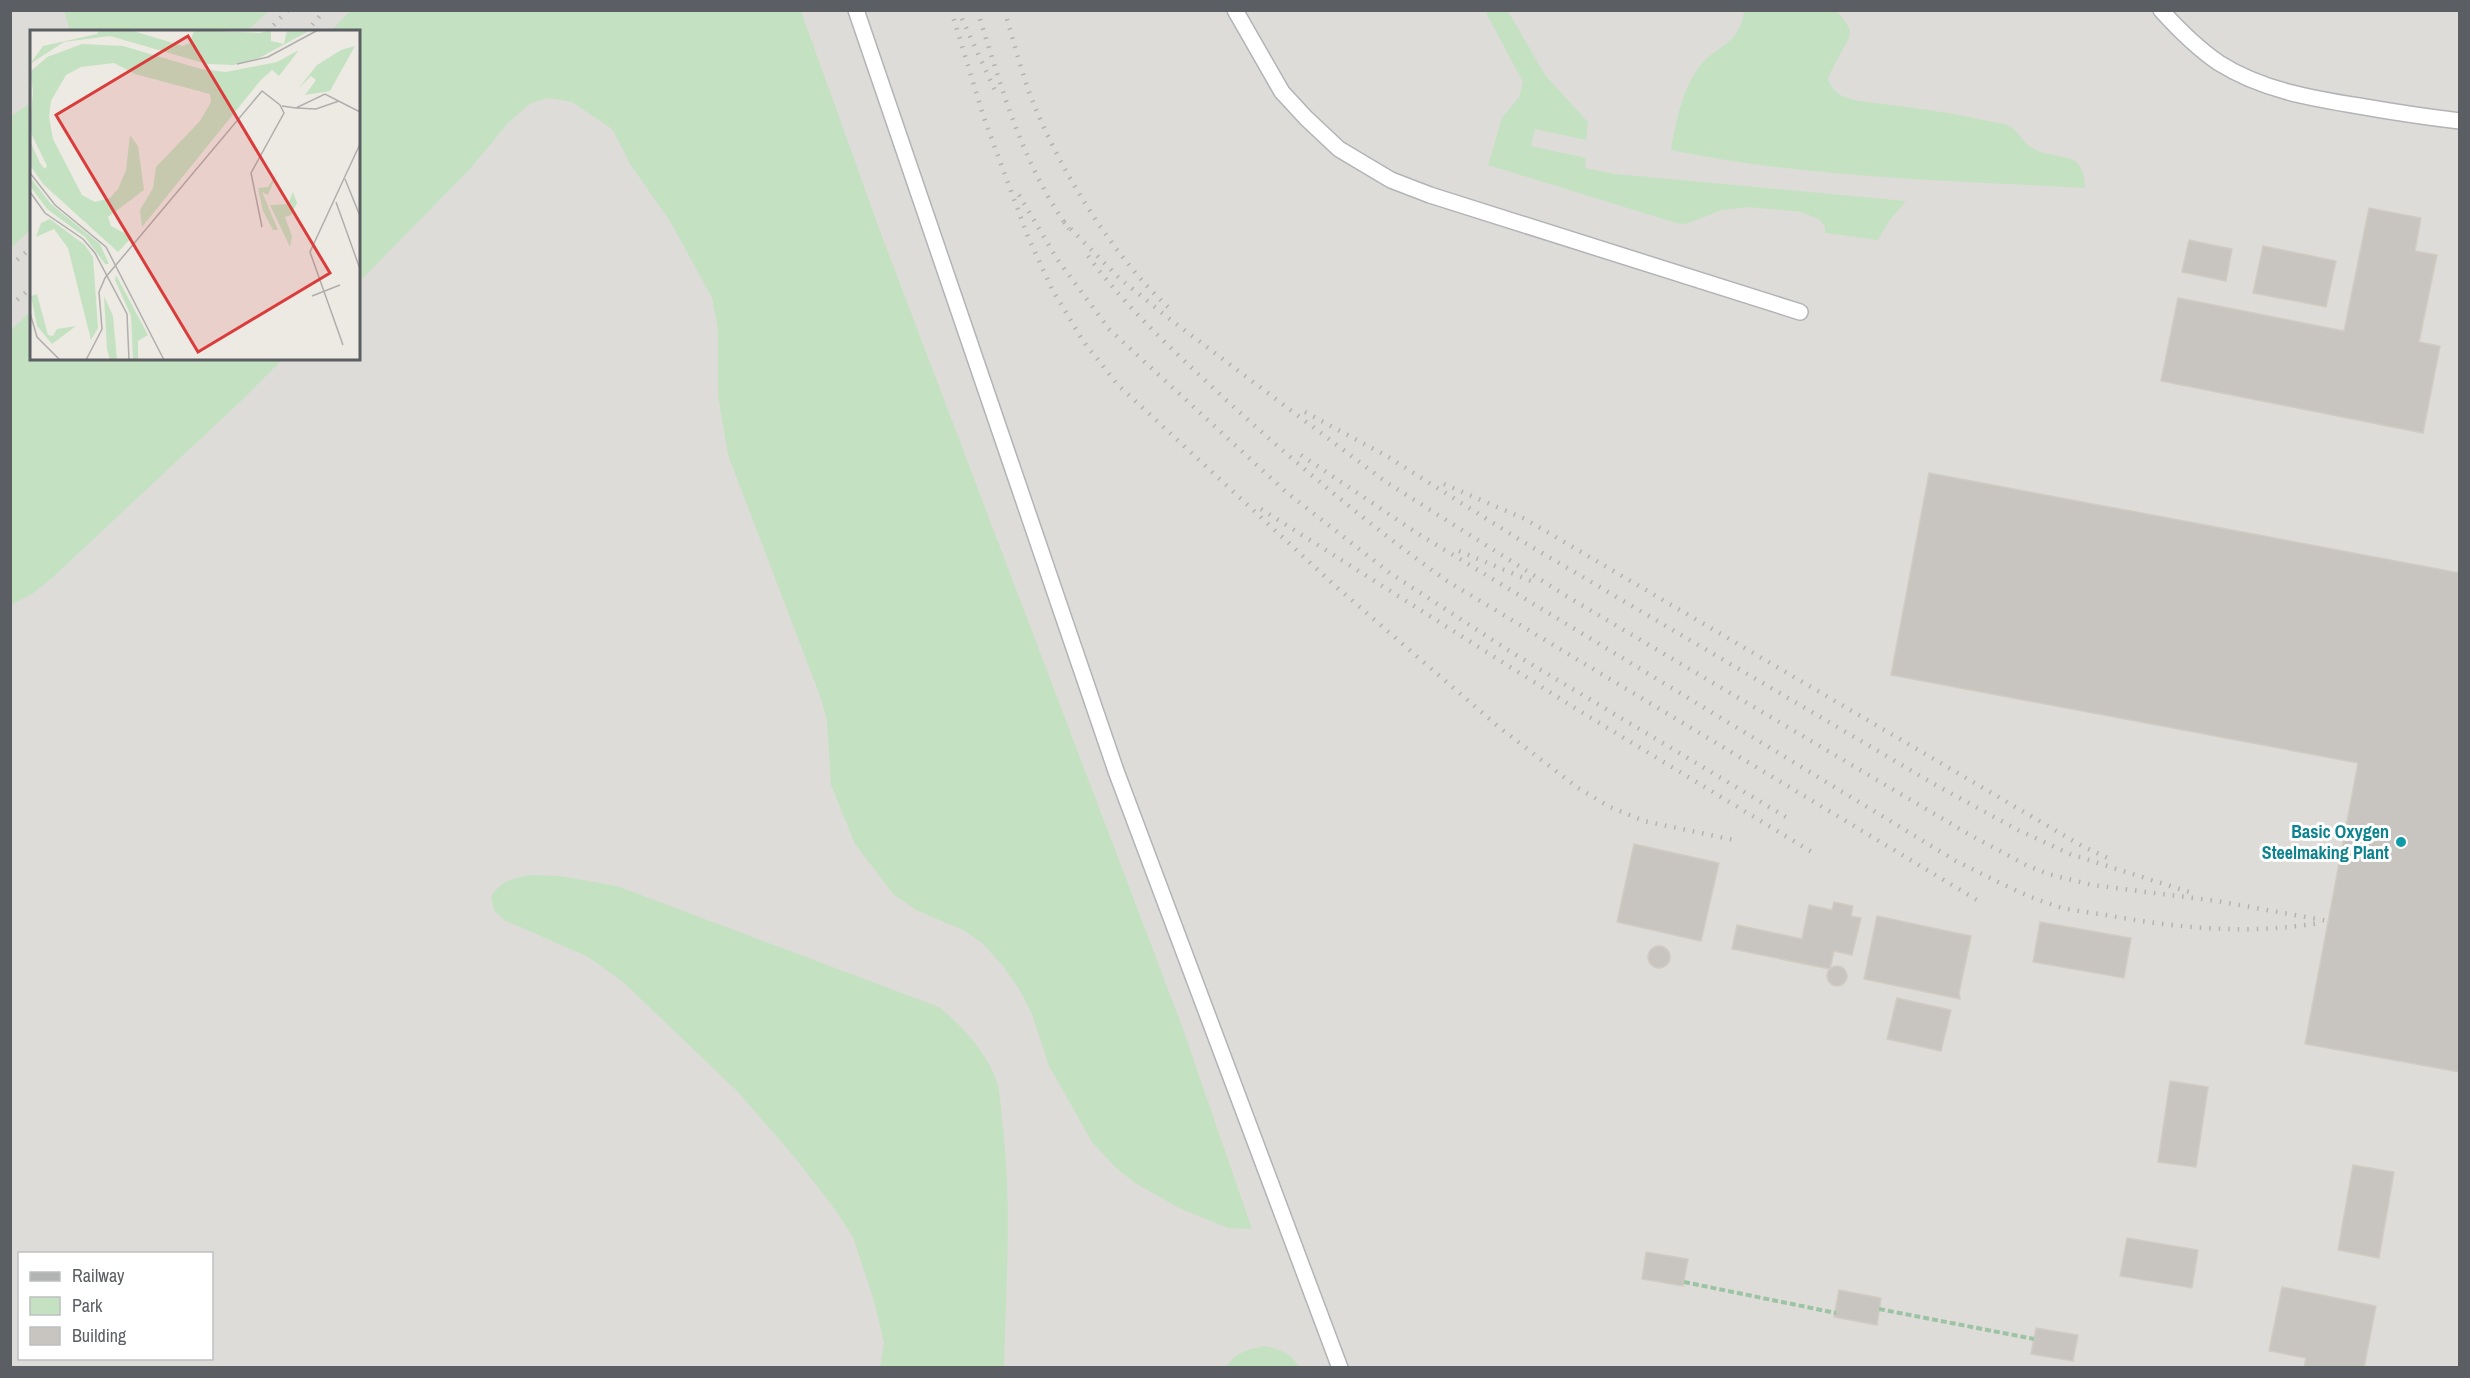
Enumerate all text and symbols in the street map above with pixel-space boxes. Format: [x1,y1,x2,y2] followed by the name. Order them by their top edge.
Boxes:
[30,30,360,360] inset map
[2262,819,2389,865] place label: Basic Oxygen Steelmaking Plant
[2394,835,2408,849] marker: Basic Oxygen Steelmaking Plant
[18,1252,213,1360] legend
[72,1263,125,1288] text: Railway
[72,1293,103,1318] text: Park
[72,1323,127,1348] text: Building

